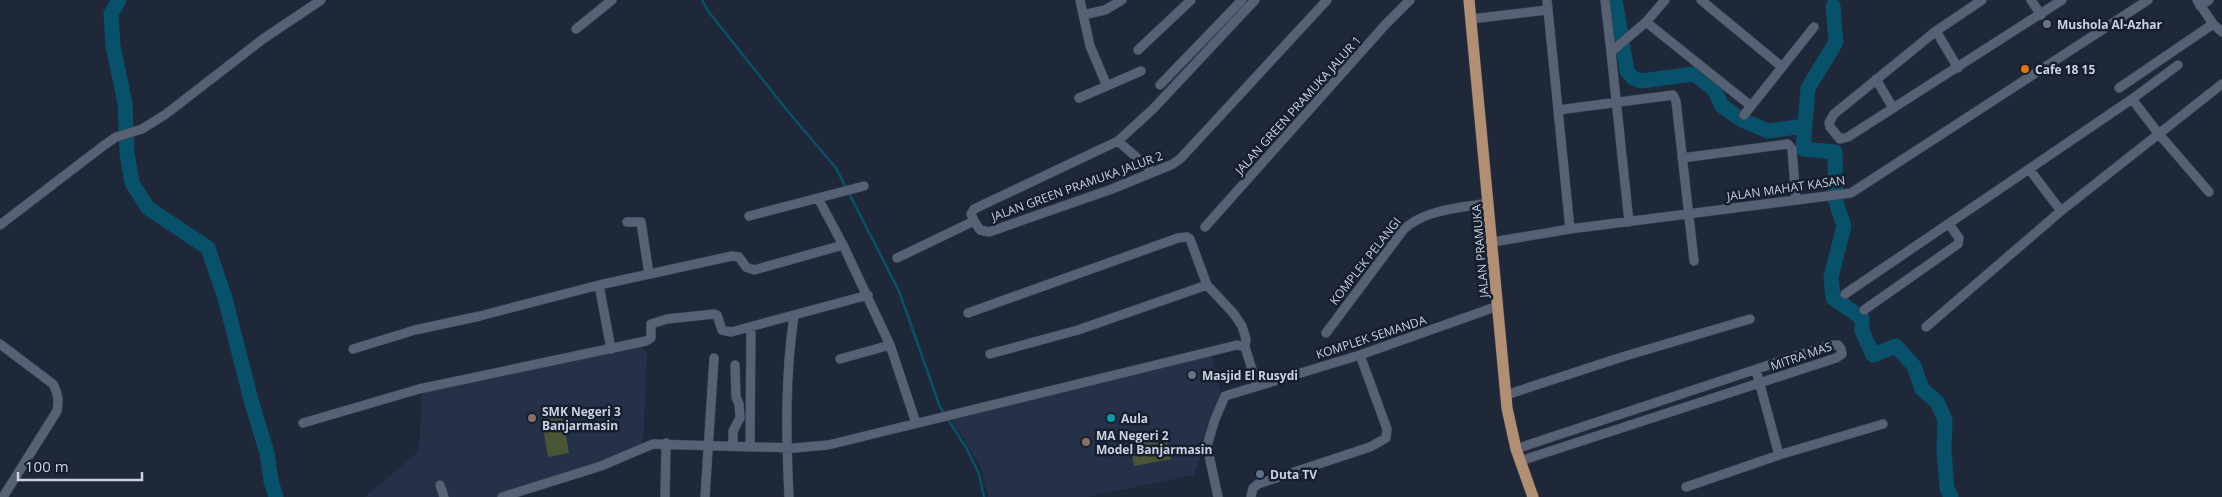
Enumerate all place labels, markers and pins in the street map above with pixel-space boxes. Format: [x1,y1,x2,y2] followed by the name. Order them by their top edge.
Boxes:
[2057,16,2163,33] place label: Mushola Al-Azhar
[2041,18,2053,30] marker: Mushola Al-Azhar
[2035,61,2095,78] place label: Cafe 18 15
[2019,63,2031,75] marker: Cafe 18 15
[1202,367,1298,384] place label: Masjid El Rusydi
[1186,369,1198,381] marker: Masjid El Rusydi
[542,403,621,434] place label: SMK Negeri 3 Banjarmasin
[1121,410,1148,427] place label: Aula
[526,412,538,424] marker: SMK Negeri 3 Banjarmasin
[1105,412,1117,424] marker: Aula
[1096,427,1212,458] place label: MA Negeri 2 Model Banjarmasin
[1080,436,1092,448] marker: MA Negeri 2 Model Banjarmasin
[1270,466,1317,483] place label: Duta TV
[1254,468,1266,480] marker: Duta TV

